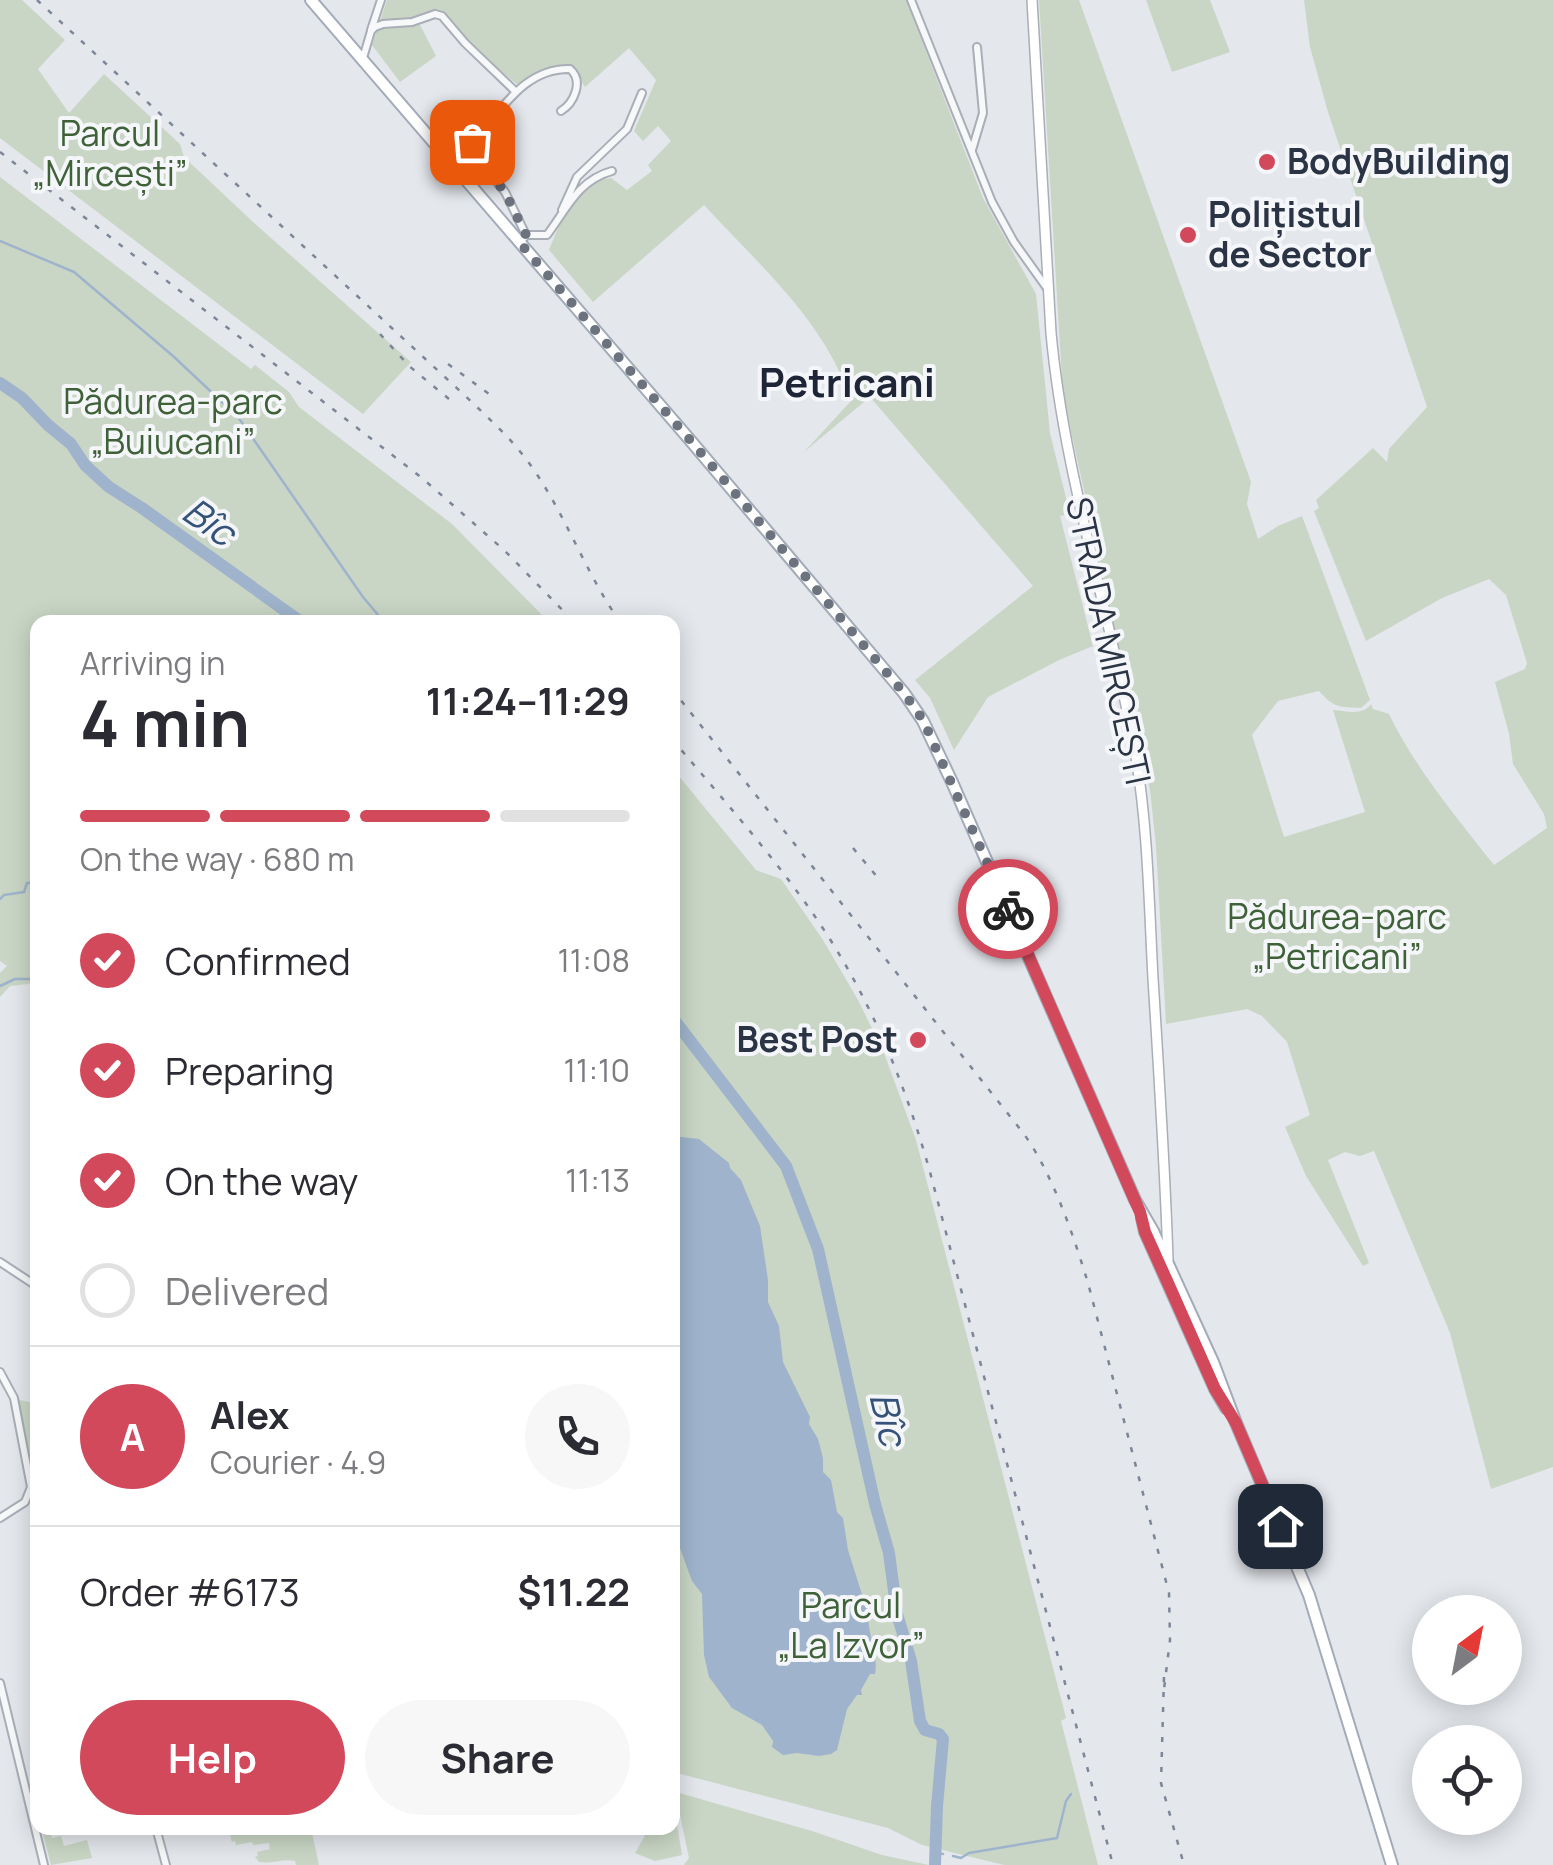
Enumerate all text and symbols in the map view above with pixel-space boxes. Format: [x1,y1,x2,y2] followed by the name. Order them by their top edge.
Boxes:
[430,100,515,185] pin
[32,109,188,197] park label: Parcul „Mircești”
[445,115,500,170] icon: bag
[1287,137,1510,185] place label: BodyBuilding
[1256,151,1278,173] marker: BodyBuilding
[1208,190,1372,278] place label: Polițistul de Sector
[1177,224,1199,246] marker: Polițistul de Sector
[759,354,935,409] district label: Petricani
[63,377,283,465] park label: Pădurea-parc „Buiucani”
[173,484,249,559] water label: Bîc
[1055,493,1163,789] street label: STRADA MIRCEȘTI
[80,641,225,685] text: Arriving in
[426,674,630,726] text: 11:24–11:29
[80,678,250,767] text: 4 min
[80,837,354,881] text: On the way · 680 m
[958,859,1058,959] courier
[981,882,1036,937] icon: bike
[1227,892,1447,980] park label: Pădurea-parc „Petricani”
[80,933,135,988] icon: check
[165,934,351,986] text: Confirmed
[557,938,630,982] text: 11:08
[736,1015,898,1063] place label: Best Post
[907,1029,929,1051] marker: Best Post
[80,1043,135,1098] icon: check
[165,1044,334,1096] text: Preparing
[563,1048,630,1092] text: 11:10
[80,1153,135,1208] icon: check
[165,1154,358,1206] text: On the way
[565,1158,630,1202] text: 11:13
[165,1264,329,1316] text: Delivered
[525,1384,630,1489] button: phone
[859,1387,922,1453] water label: Bîc
[210,1388,289,1440] text: Alex
[120,1410,145,1462] text: A
[210,1440,386,1484] text: Courier · 4.9
[1238,1484,1323,1569] pin
[1253,1499,1308,1554] icon: home
[80,1565,300,1617] text: Order #6173
[518,1565,630,1617] text: $11.22
[777,1581,925,1669] park label: Parcul „La Izvor”
[1412,1595,1522,1705] north arrow
[1412,1595,1522,1835] map controls
[80,1700,345,1815] button: Help
[365,1700,630,1815] button: Share
[1412,1725,1522,1835] button: locate

